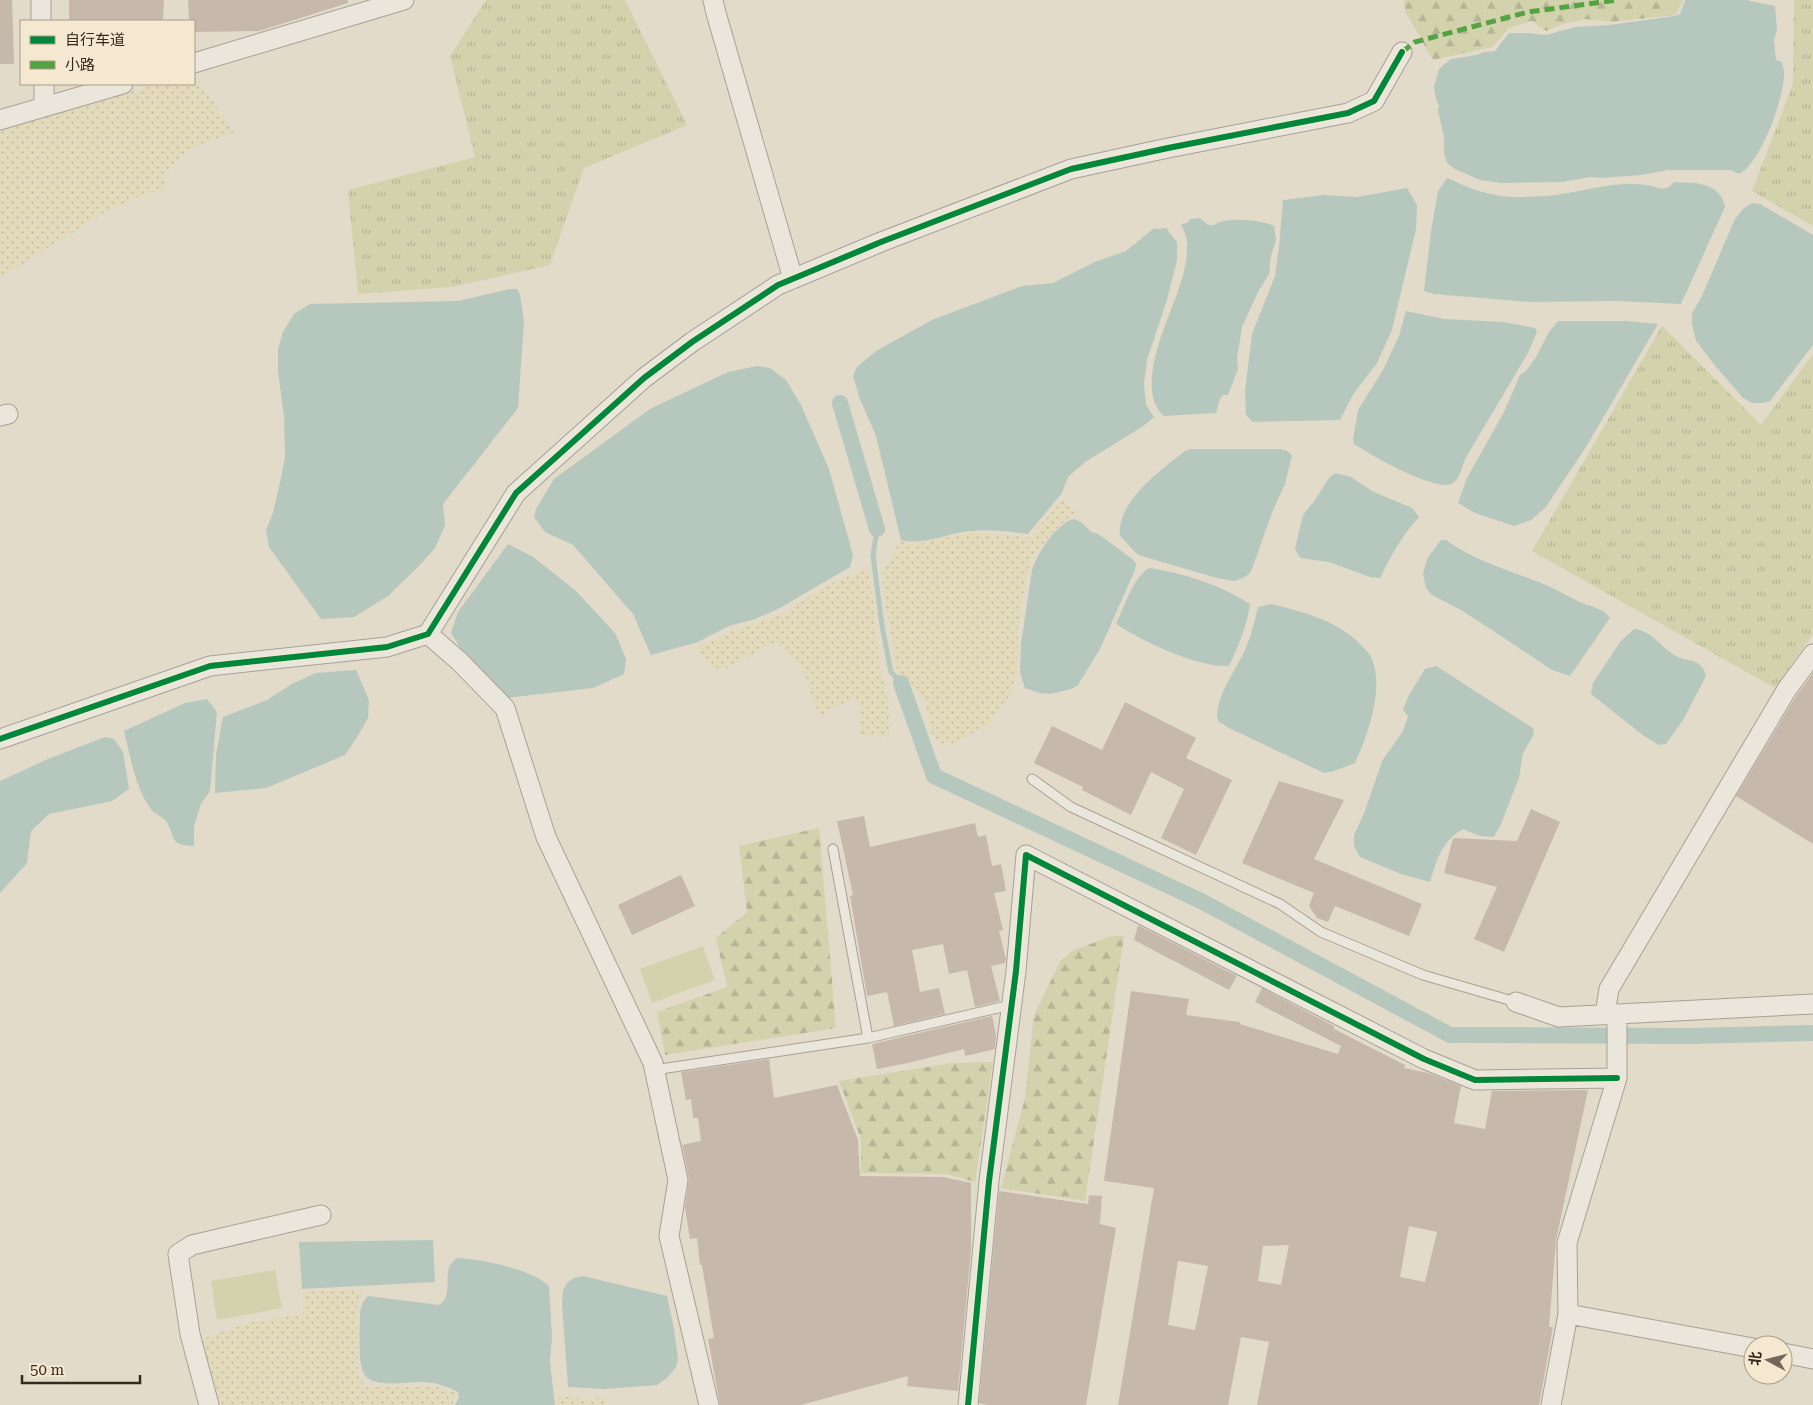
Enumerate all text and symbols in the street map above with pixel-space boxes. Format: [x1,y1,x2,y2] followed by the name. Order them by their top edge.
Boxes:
[20,20,195,85] legend
[65,31,125,49] text: 自行车道
[65,56,95,74] text: 小路
[1743,1335,1793,1385] north arrow
[1746,1350,1764,1366] text: 北
[22,1352,140,1384] scale bar
[30,1361,65,1379] text: 50 m

